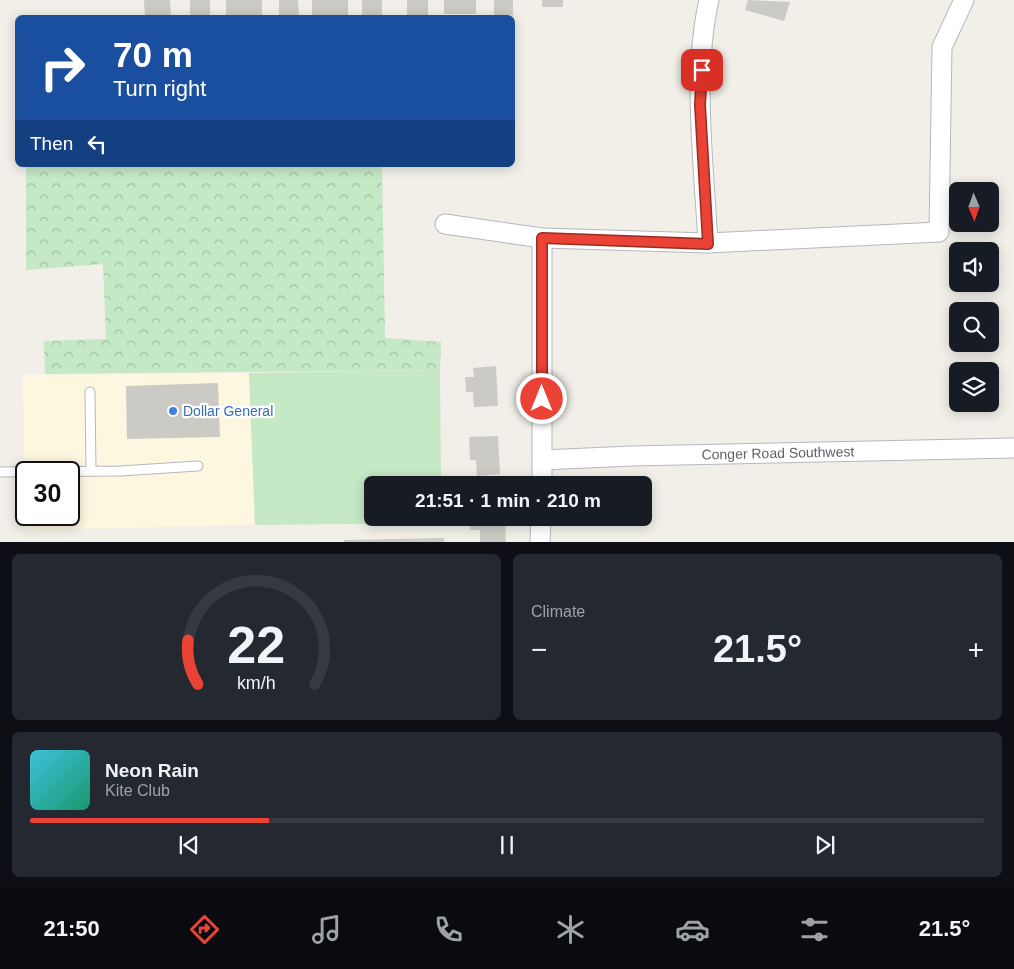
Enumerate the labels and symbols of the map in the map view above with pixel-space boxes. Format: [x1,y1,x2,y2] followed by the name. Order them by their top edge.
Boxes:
[681,49,723,91] pin
[949,182,999,232] north arrow
[515,372,567,424] position arrow
[183,403,273,419] place label: Dollar General
[167,405,179,417] marker: Dollar General
[701,443,854,463] street label: Conger Road Southwest
[15,461,80,526] speed limit sign: 30

